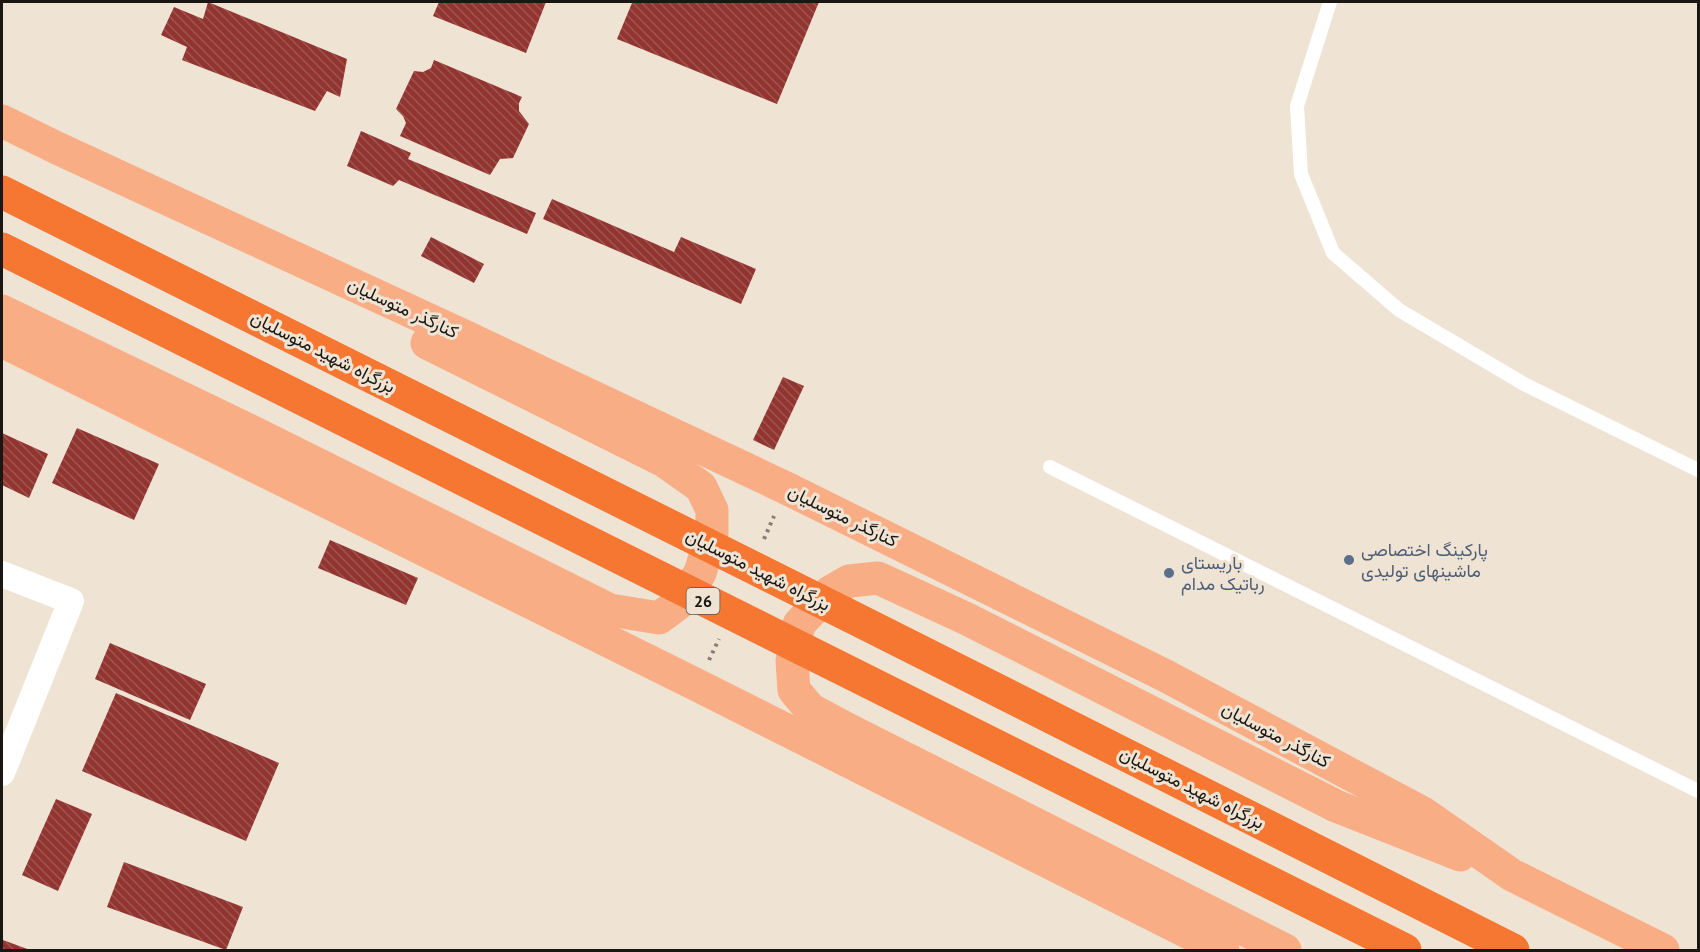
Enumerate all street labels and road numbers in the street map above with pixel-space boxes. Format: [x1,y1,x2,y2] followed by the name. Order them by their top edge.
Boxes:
[344,272,462,343] street label: کنارگذر متوسلیان
[247,305,399,398] street label: بزرگراه شهید متوسلیان
[785,479,902,552] street label: کنارگذر متوسلیان
[682,523,834,616] street label: بزرگراه شهید متوسلیان
[686,588,720,614] road number: 26
[1218,696,1334,773] street label: کنارگذر متوسلیان
[1116,741,1268,834] street label: بزرگراه شهید متوسلیان

